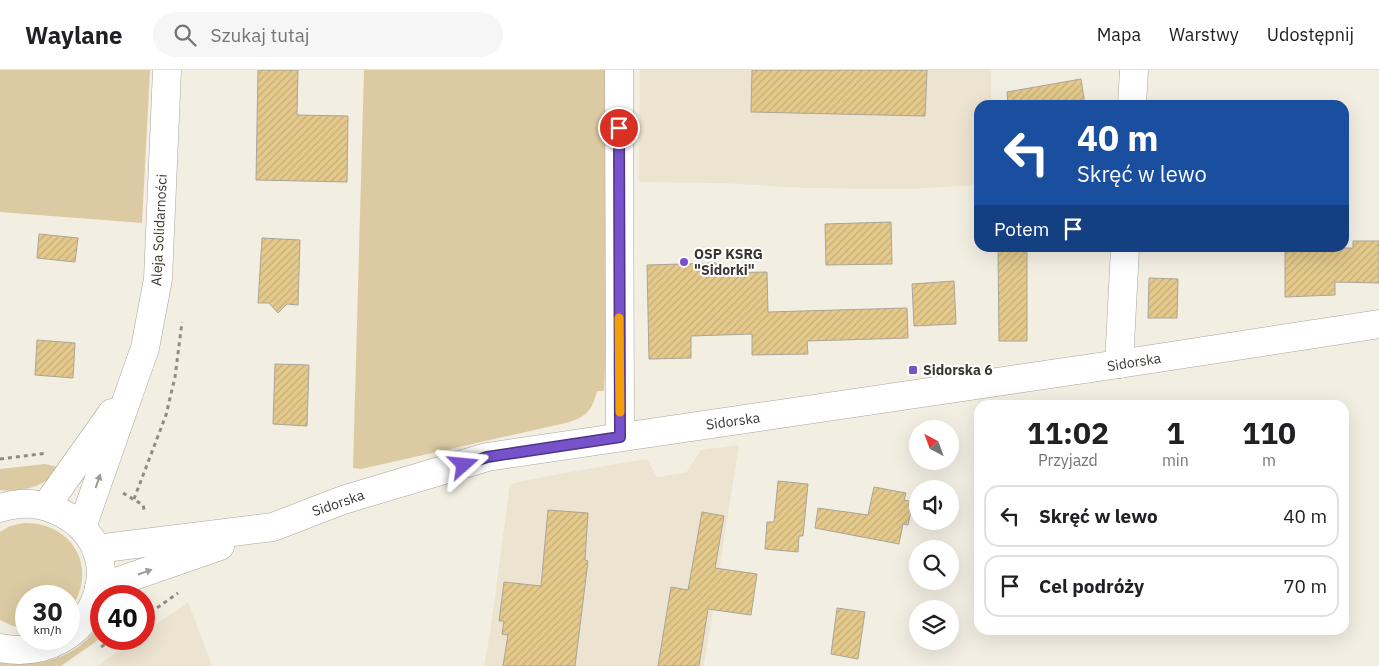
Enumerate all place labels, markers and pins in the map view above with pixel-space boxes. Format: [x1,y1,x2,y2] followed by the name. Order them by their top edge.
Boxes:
[598,107,640,149] pin
[694,245,763,279] place label: OSP KSRG "Sidorki"
[678,256,690,268] marker: OSP KSRG "Sidorki"
[923,361,993,379] place label: Sidorska 6
[907,364,919,376] marker: Sidorska 6

